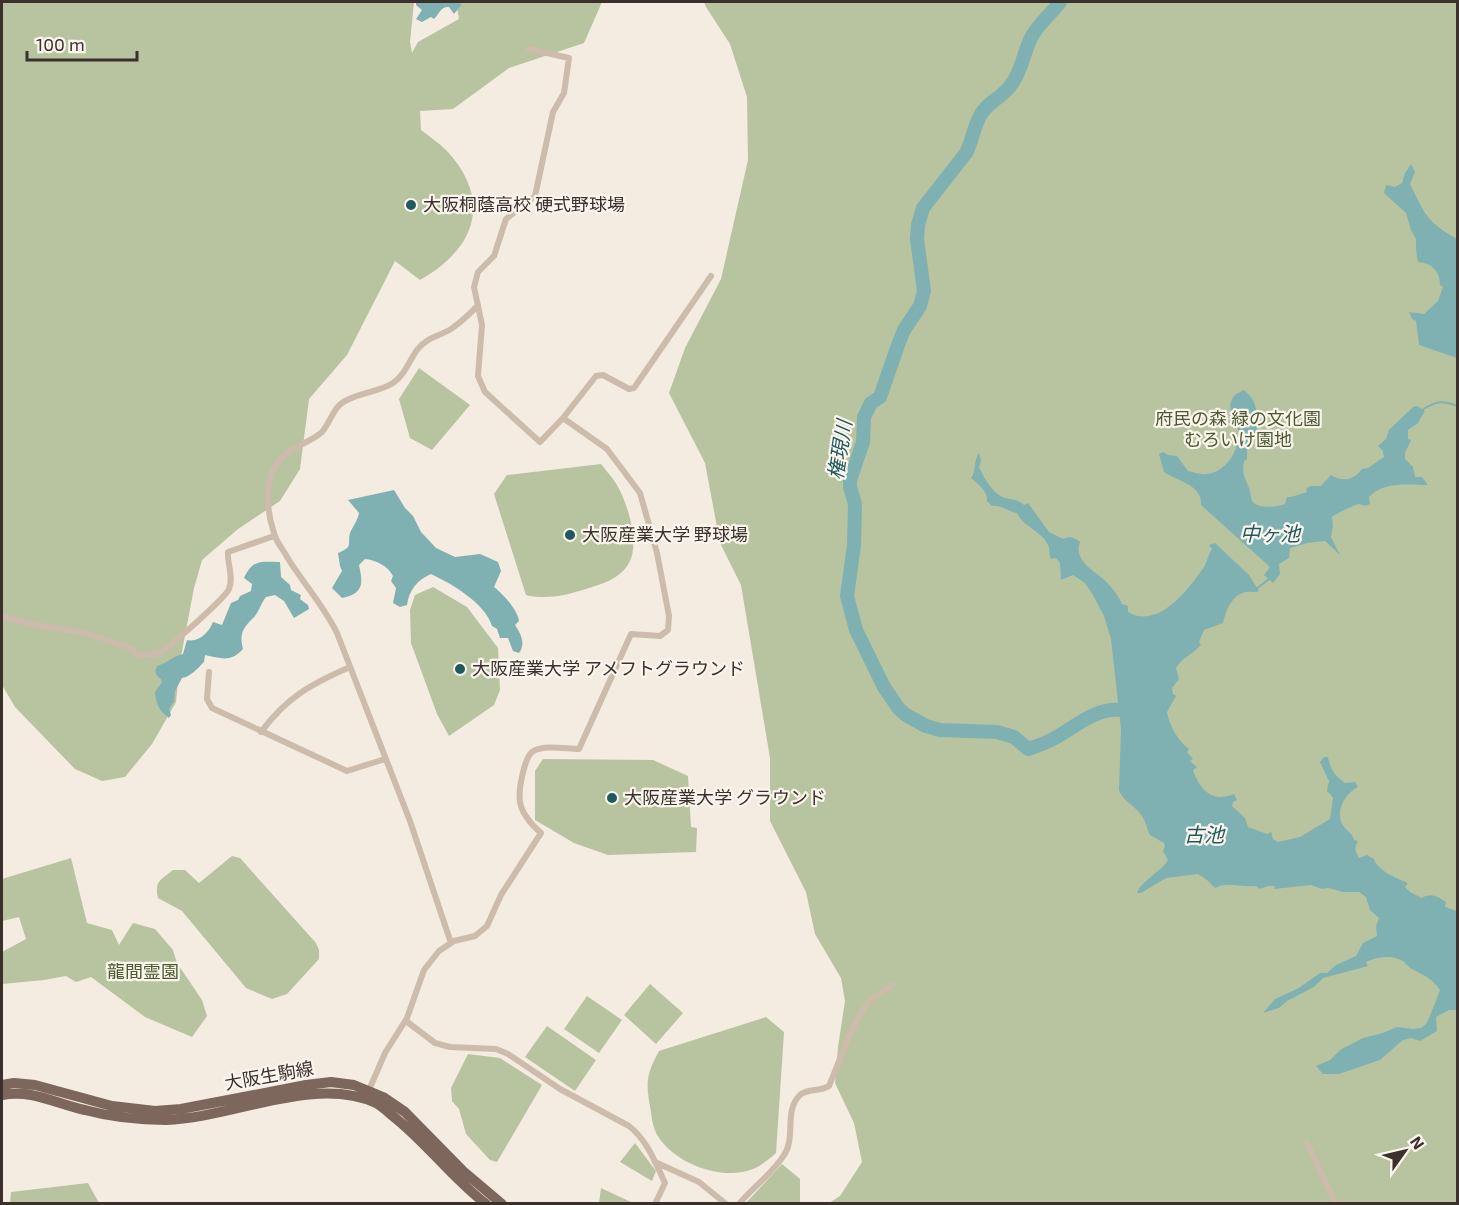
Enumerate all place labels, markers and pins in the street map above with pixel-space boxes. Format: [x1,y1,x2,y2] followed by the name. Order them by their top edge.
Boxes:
[423,193,625,215] place label: 大阪桐蔭高校 硬式野球場
[404,198,418,212] marker: 大阪桐蔭高校 硬式野球場
[582,523,748,545] place label: 大阪産業大学 野球場
[563,528,577,542] marker: 大阪産業大学 野球場
[472,657,745,679] place label: 大阪産業大学 アメフトグラウンド
[453,662,467,676] marker: 大阪産業大学 アメフトグラウンド
[624,786,826,808] place label: 大阪産業大学 グラウンド
[605,791,619,805] marker: 大阪産業大学 グラウンド

